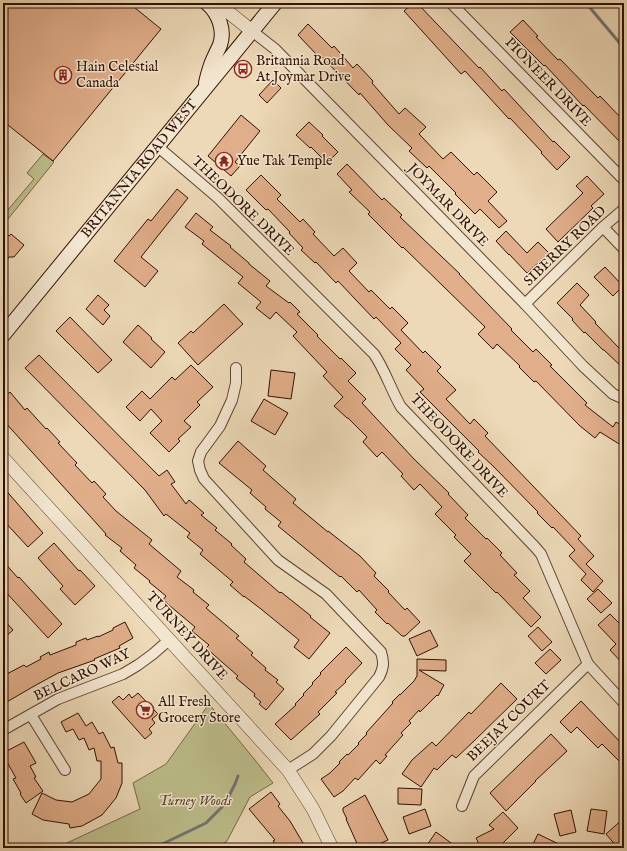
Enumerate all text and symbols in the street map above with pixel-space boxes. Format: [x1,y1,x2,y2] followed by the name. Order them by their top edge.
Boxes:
[501,34,595,131] street label: PIONEER DRIVE
[255,52,351,86] place label: Britannia Road At Joymar Drive
[76,58,158,92] place label: Hain Celestial Canada
[233,59,253,79] bus stop icon: Britannia Road At Joymar Drive
[53,65,73,85] building icon: Hain Celestial Canada
[77,95,202,242] street label: BRITANNIA ROAD WEST
[214,151,234,171] temple icon: Yue Tak Temple
[188,152,298,260] street label: THEODORE DRIVE
[237,152,333,170] place label: Yue Tak Temple
[402,158,493,251] street label: JOYMAR DRIVE
[520,202,610,290] street label: SIBERRY ROAD
[406,390,512,502] street label: THEODORE DRIVE
[142,588,232,684] street label: TURNEY DRIVE
[31,644,135,705] street label: BELCARO WAY
[463,676,555,766] street label: BEEJAY COURT
[157,693,241,727] place label: All Fresh Grocery Store
[135,700,155,720] supermarket icon: All Fresh Grocery Store
[158,792,233,810] park label: Turney Woods

